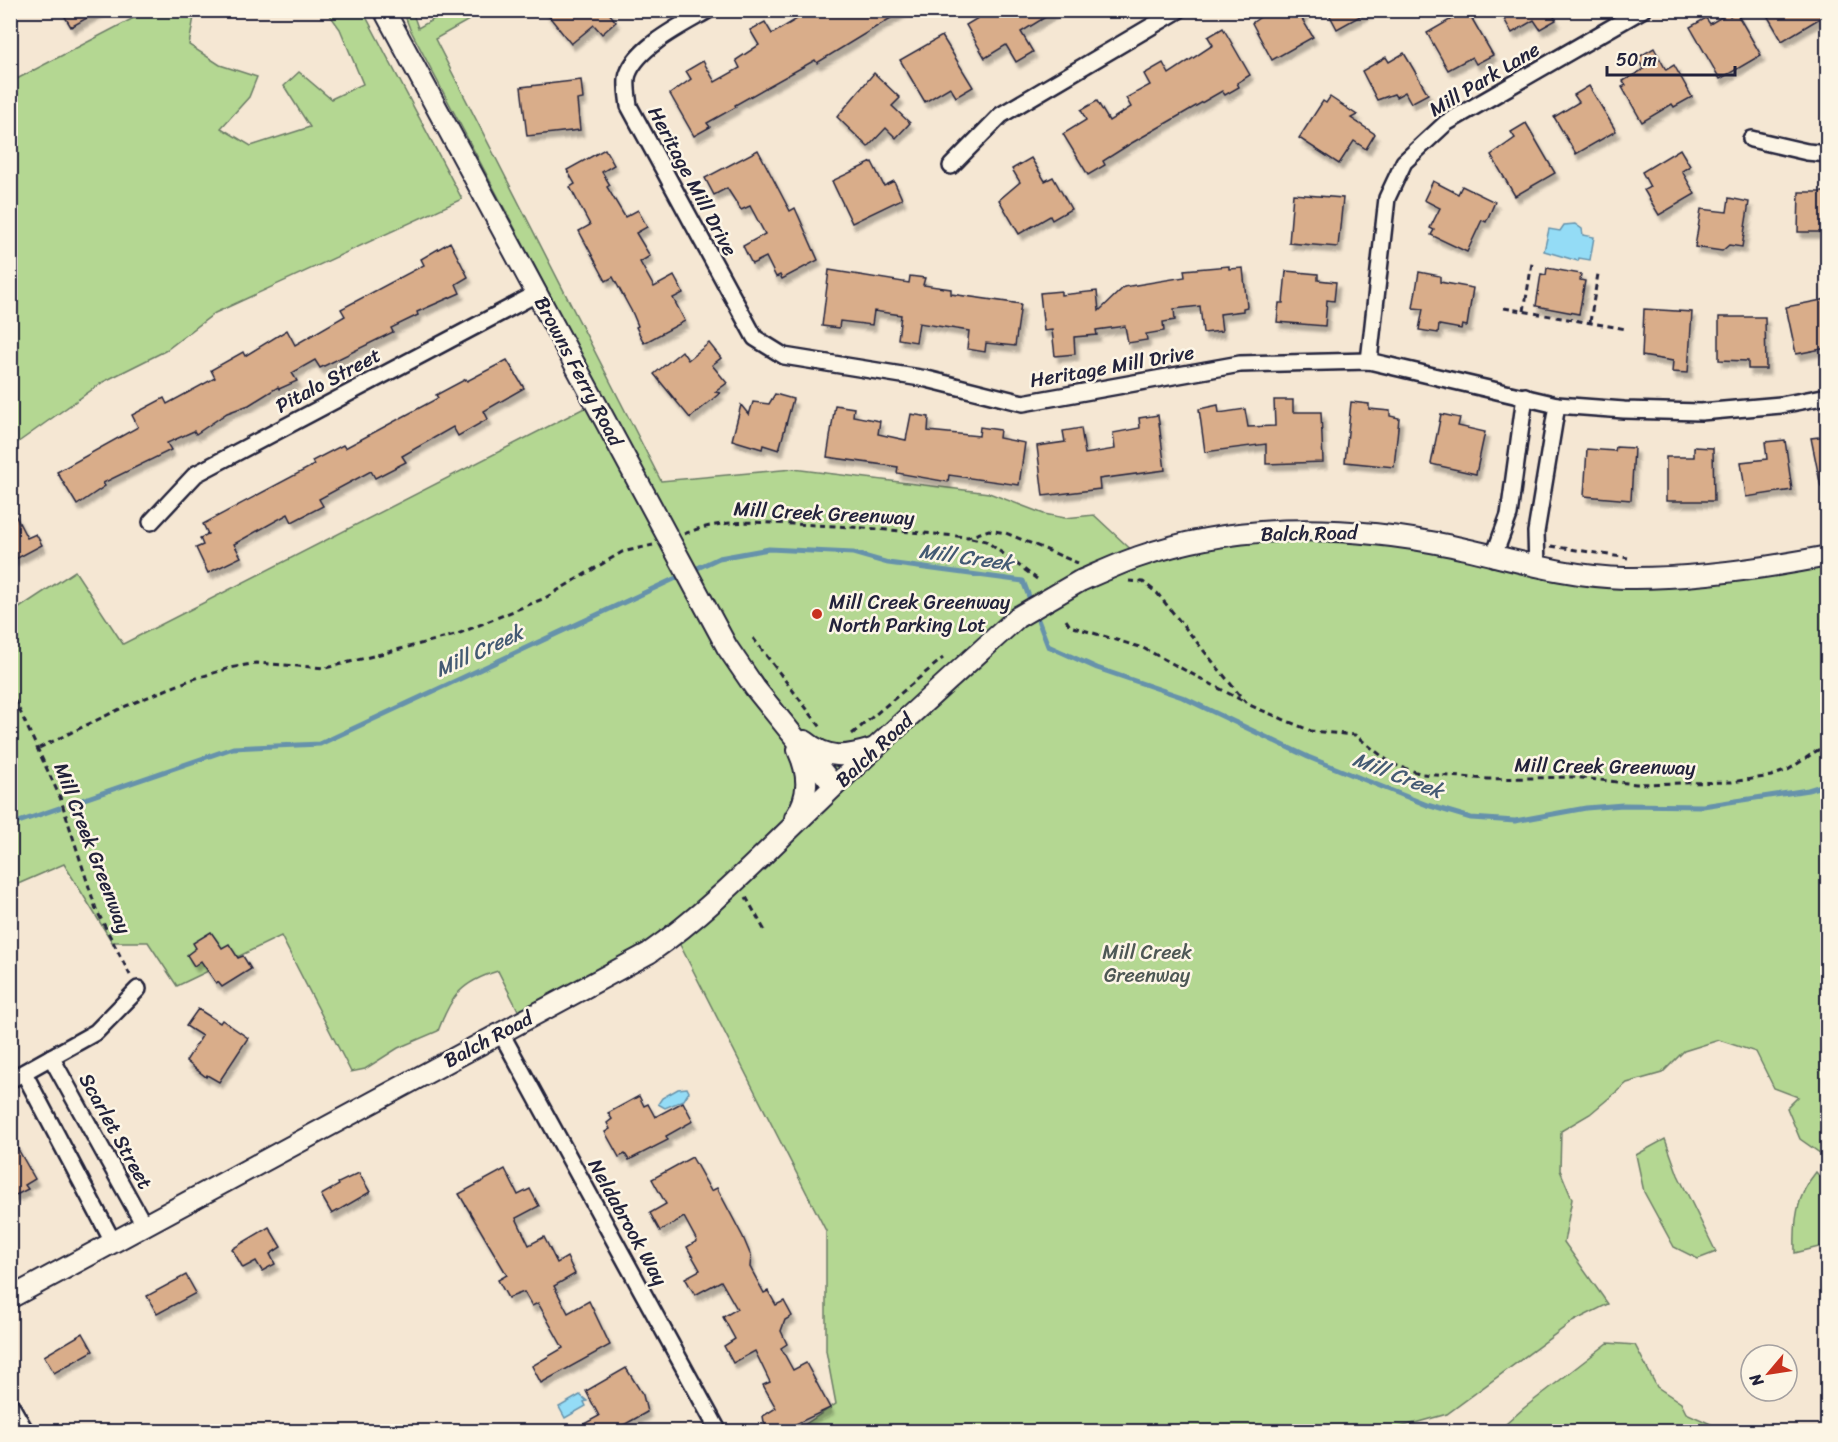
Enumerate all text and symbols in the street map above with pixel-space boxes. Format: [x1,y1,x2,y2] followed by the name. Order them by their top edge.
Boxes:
[1422,32,1547,127] street label: Mill Park Lane
[1607,39,1734,77] scale bar
[1616,44,1657,76] text: 50 m
[638,100,747,263] street label: Heritage Mill Drive
[524,290,634,454] street label: Browns Ferry Road
[1027,335,1197,398] street label: Heritage Mill Drive
[269,338,388,423] street label: Pitalo Street
[733,491,916,536] street label: Mill Creek Greenway
[1260,515,1359,552] street label: Balch Road
[917,532,1018,583] water label: Mill Creek
[829,585,1011,643] place label: Mill Creek Greenway North Parking Lot
[810,607,824,621] marker: Mill Creek Greenway North Parking Lot
[428,613,532,688] water label: Mill Creek
[827,704,923,796] street label: Balch Road
[1347,740,1451,811] water label: Mill Creek
[1514,747,1696,786] street label: Mill Creek Greenway
[44,757,142,940] street label: Mill Creek Greenway
[1102,935,1192,993] park label: Mill Creek Greenway
[437,1001,541,1078] street label: Balch Road
[69,1066,162,1196] street label: Scarlet Street
[578,1152,677,1293] street label: Neldabrook Way
[1739,1343,1799,1403] north arrow
[1741,1367,1772,1393] text: N

